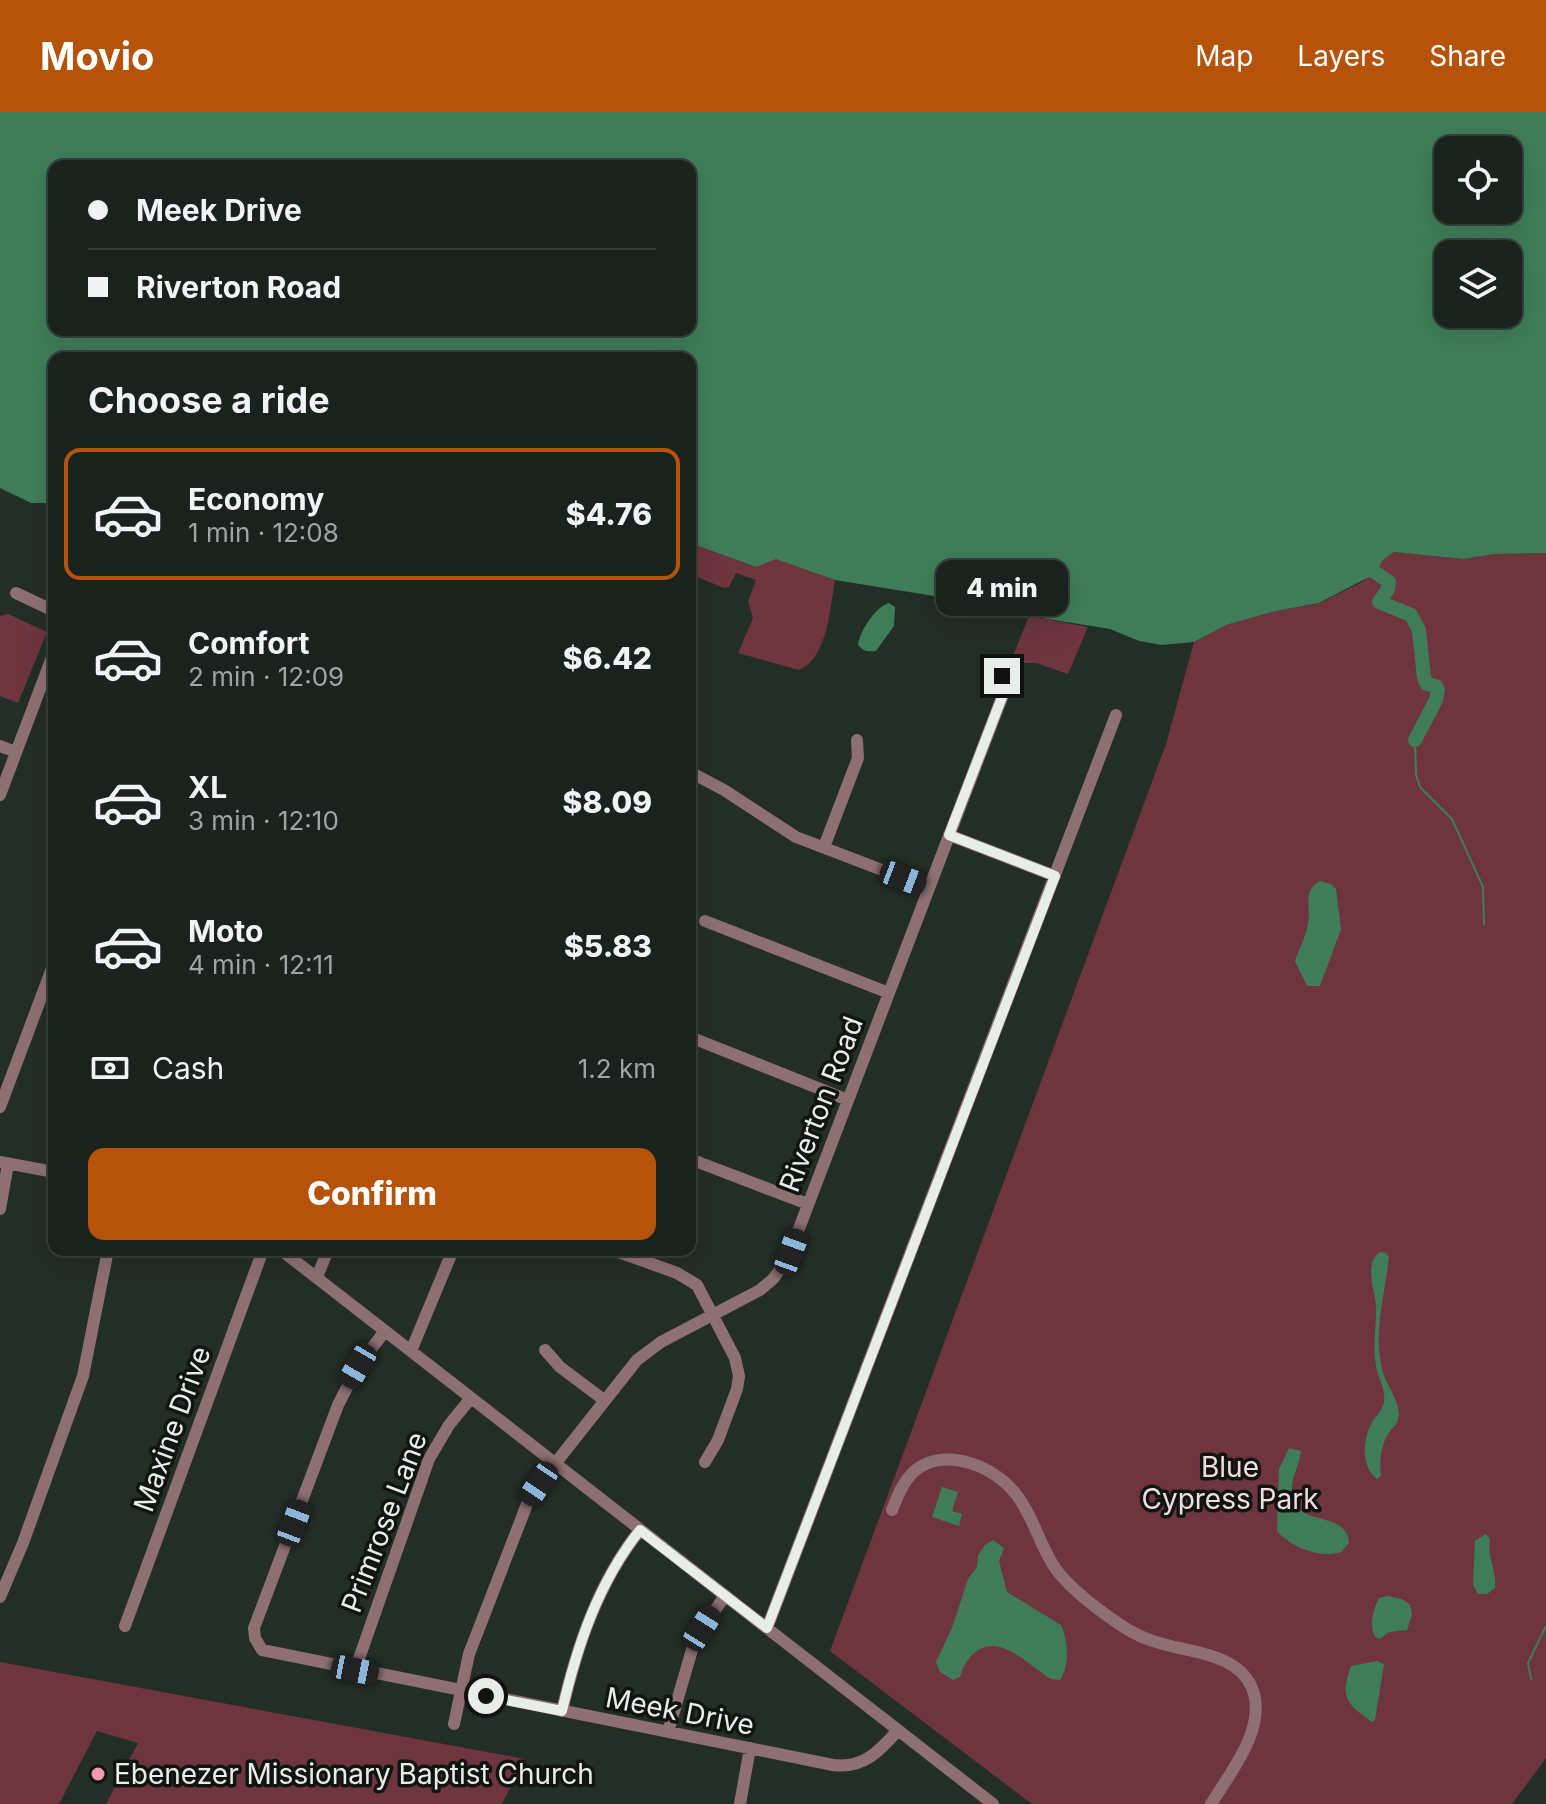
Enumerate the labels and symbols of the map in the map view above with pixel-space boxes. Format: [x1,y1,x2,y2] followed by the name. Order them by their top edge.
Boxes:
[936,560,1068,616] callout: 4 min
[984,658,1020,694] route end
[876,858,930,898] car
[772,1012,870,1196] street label: Riverton Road
[772,1225,810,1279] car
[336,1339,380,1393] car
[126,1342,218,1516] street label: Maxine Drive
[334,1427,434,1617] street label: Primrose Lane
[1141,1450,1319,1516] park label: Blue Cypress Park
[516,1457,562,1511] car
[274,1496,314,1550] car
[679,1601,725,1655] car
[329,1654,381,1686] car
[468,1678,504,1714] route start
[603,1680,757,1742] street label: Meek Drive
[114,1757,594,1791] place label: Ebenezer Missionary Baptist Church
[89,1765,107,1783] marker: Ebenezer Missionary Baptist Church

